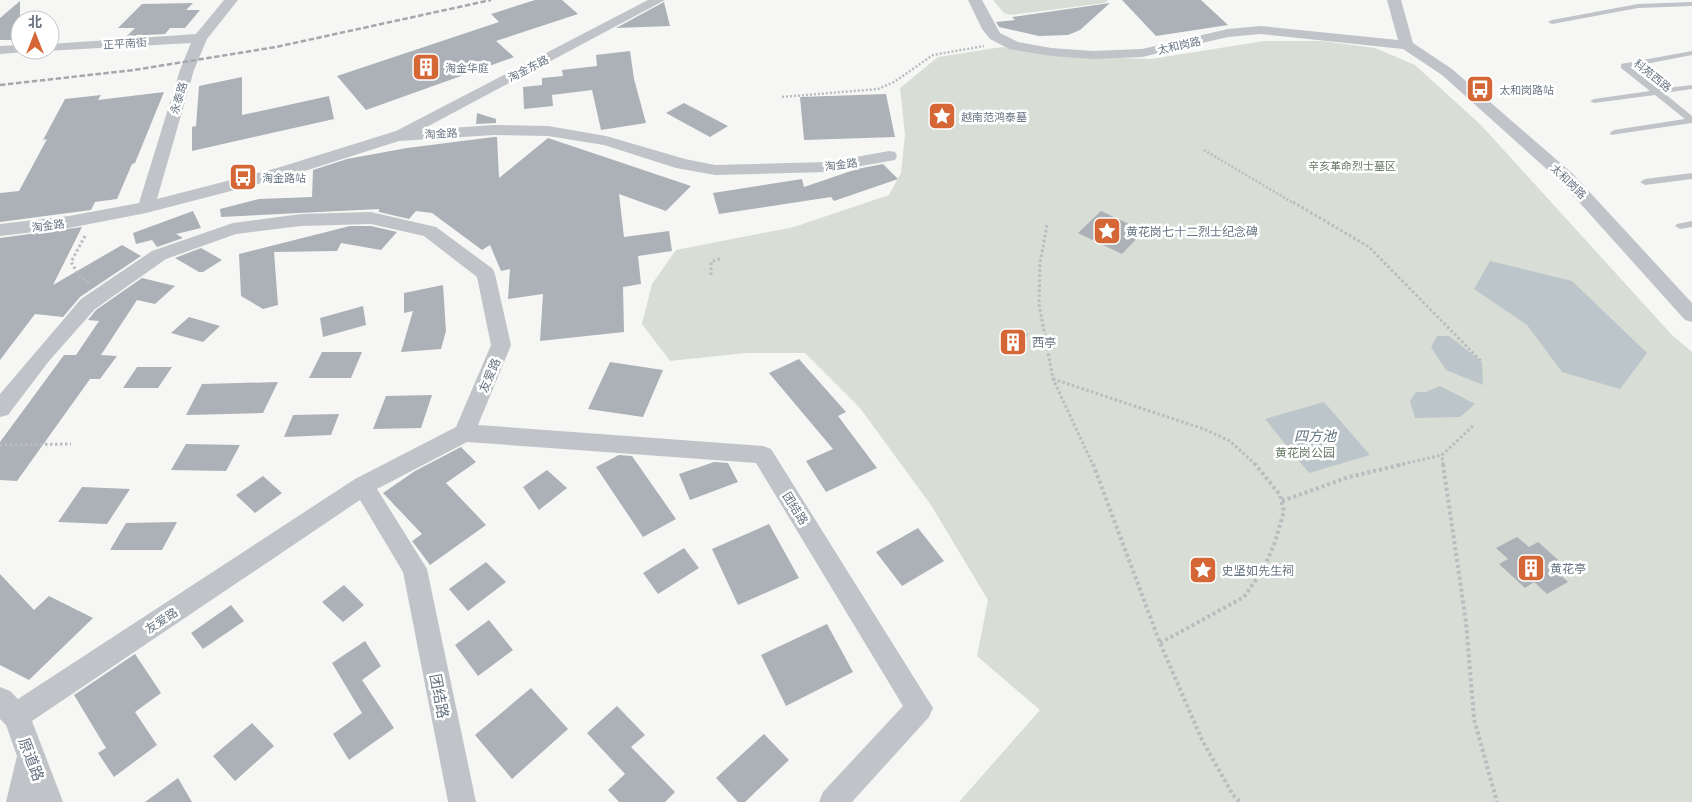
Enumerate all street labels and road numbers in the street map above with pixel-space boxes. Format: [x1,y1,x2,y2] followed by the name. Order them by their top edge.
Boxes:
[1156,34,1202,56] street label: 太和岗路
[103,35,147,51] street label: 正平南街
[505,52,551,84] street label: 淘金东路
[1632,56,1674,94] street label: 科苑西路
[167,80,189,116] street label: 永泰路
[424,126,458,140] street label: 淘金路
[824,156,858,172] street label: 淘金路
[1549,161,1589,201] street label: 太和岗路
[31,217,65,233] street label: 淘金路
[476,356,502,394] street label: 友爱路
[781,489,811,527] street label: 团结路
[142,604,180,636] street label: 友爱路
[427,672,453,720] street label: 团结路
[16,735,48,783] street label: 原道路

